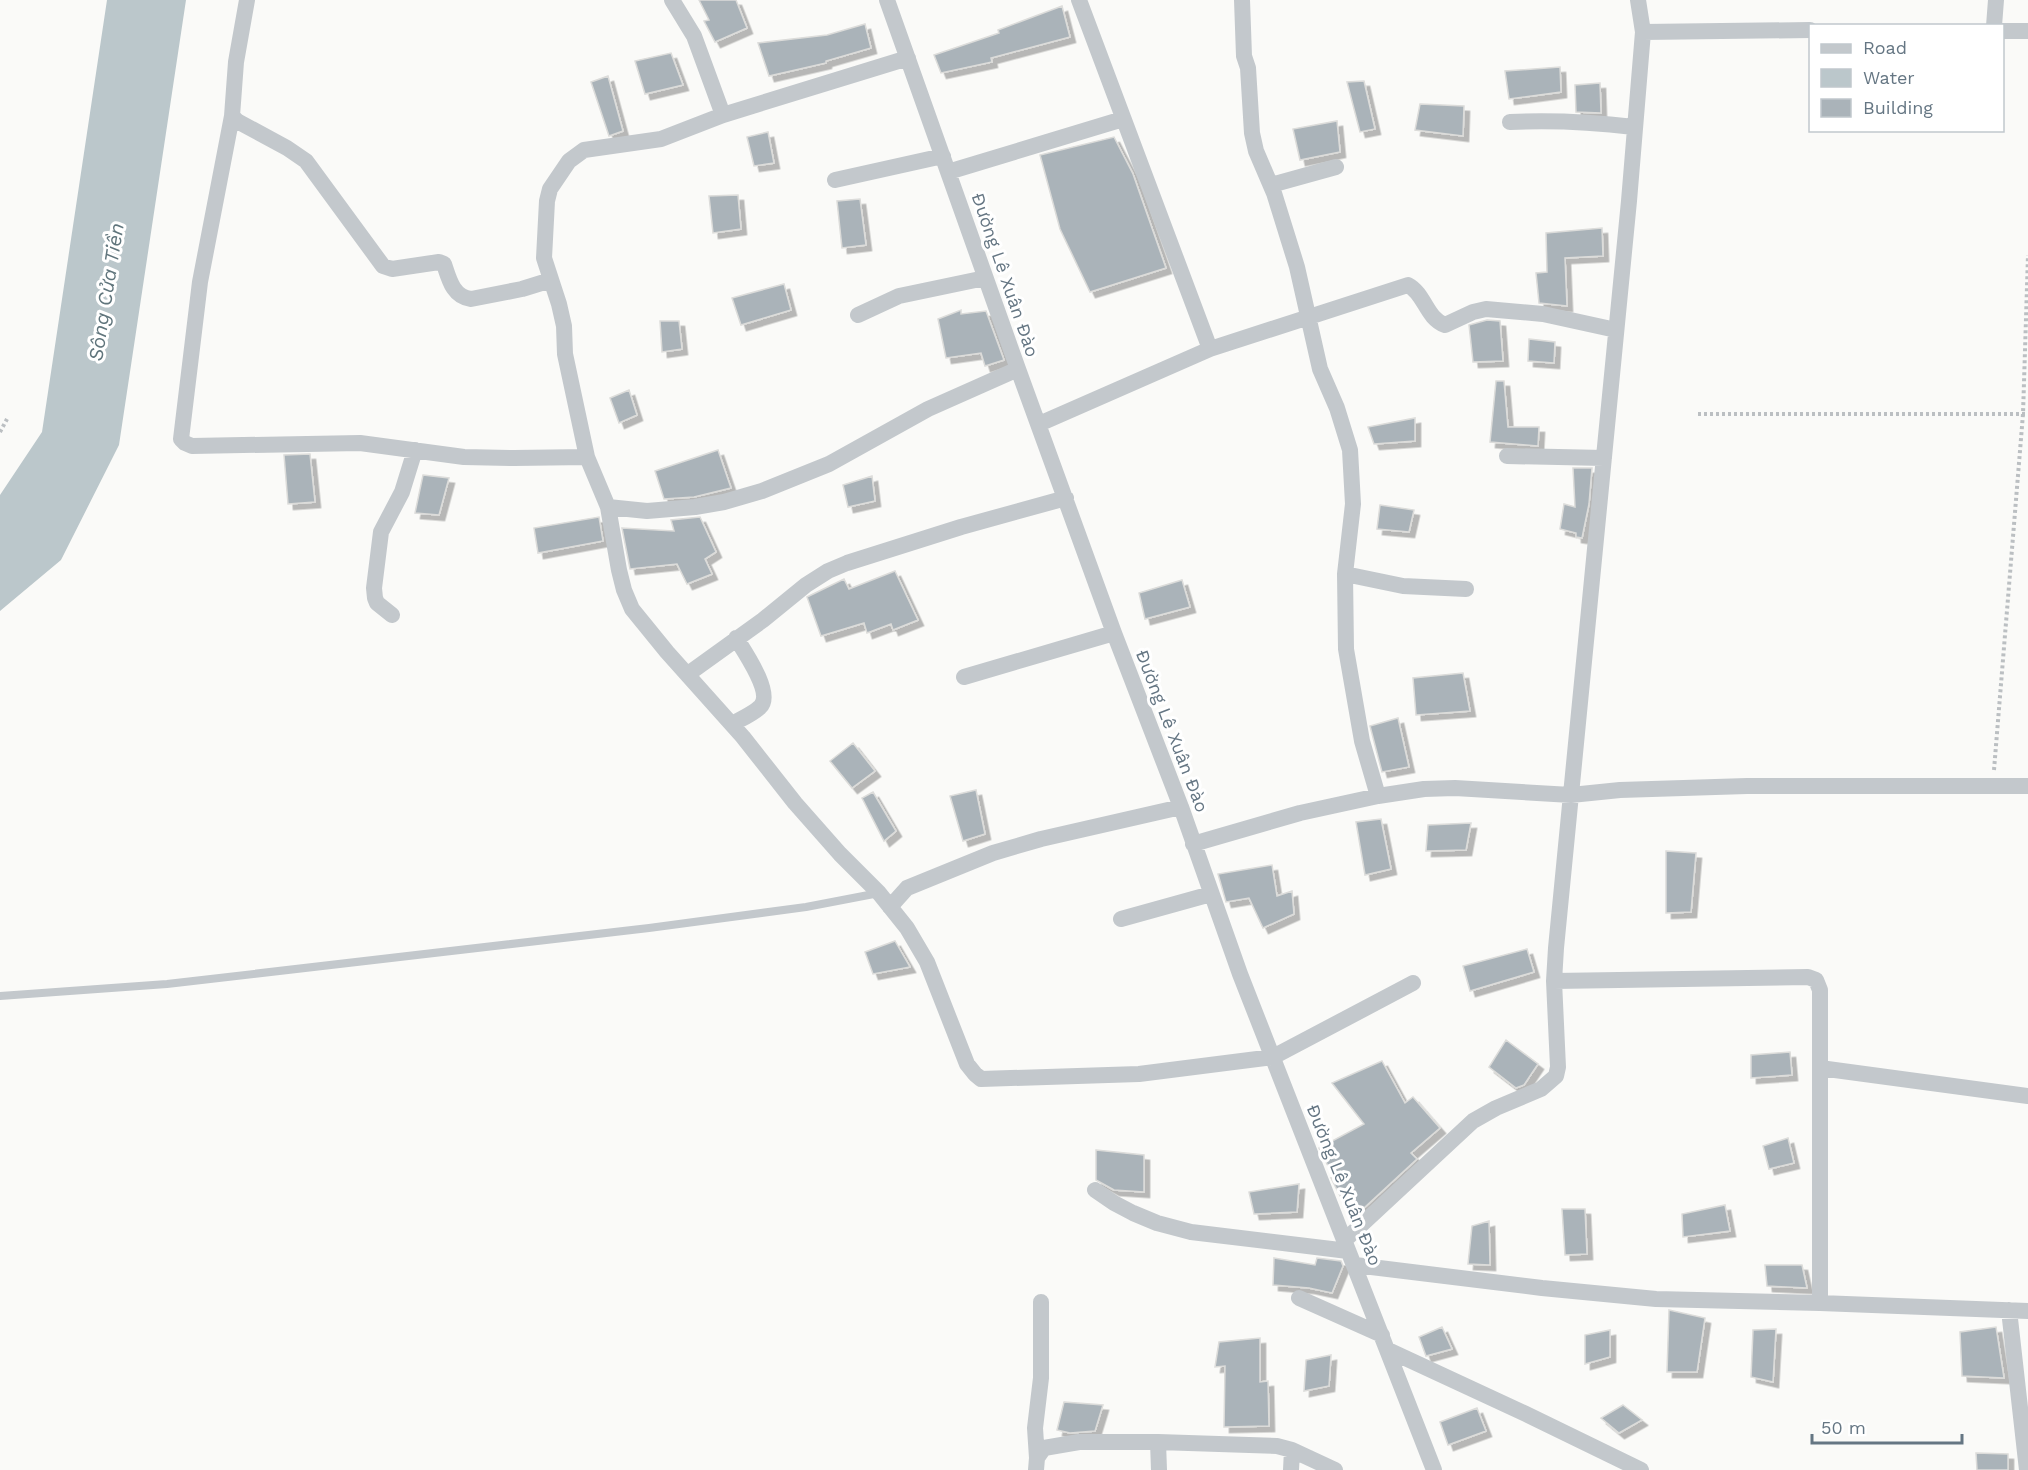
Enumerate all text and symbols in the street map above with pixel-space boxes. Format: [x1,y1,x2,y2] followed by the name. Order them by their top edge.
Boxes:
[1809,24,2004,132] legend
[1863,37,1907,58] text: Road
[1863,67,1915,88] text: Water
[1863,97,1933,118] text: Building
[968,190,1043,360] street label: Đường Lê Xuân Đào
[83,221,129,363] water label: Sông Cửa Tiền
[1132,647,1213,815] street label: Đường Lê Xuân Đào
[1303,1101,1386,1269] street label: Đường Lê Xuân Đào
[1812,1407,1962,1445] scale bar
[1821,1417,1866,1438] text: 50 m

